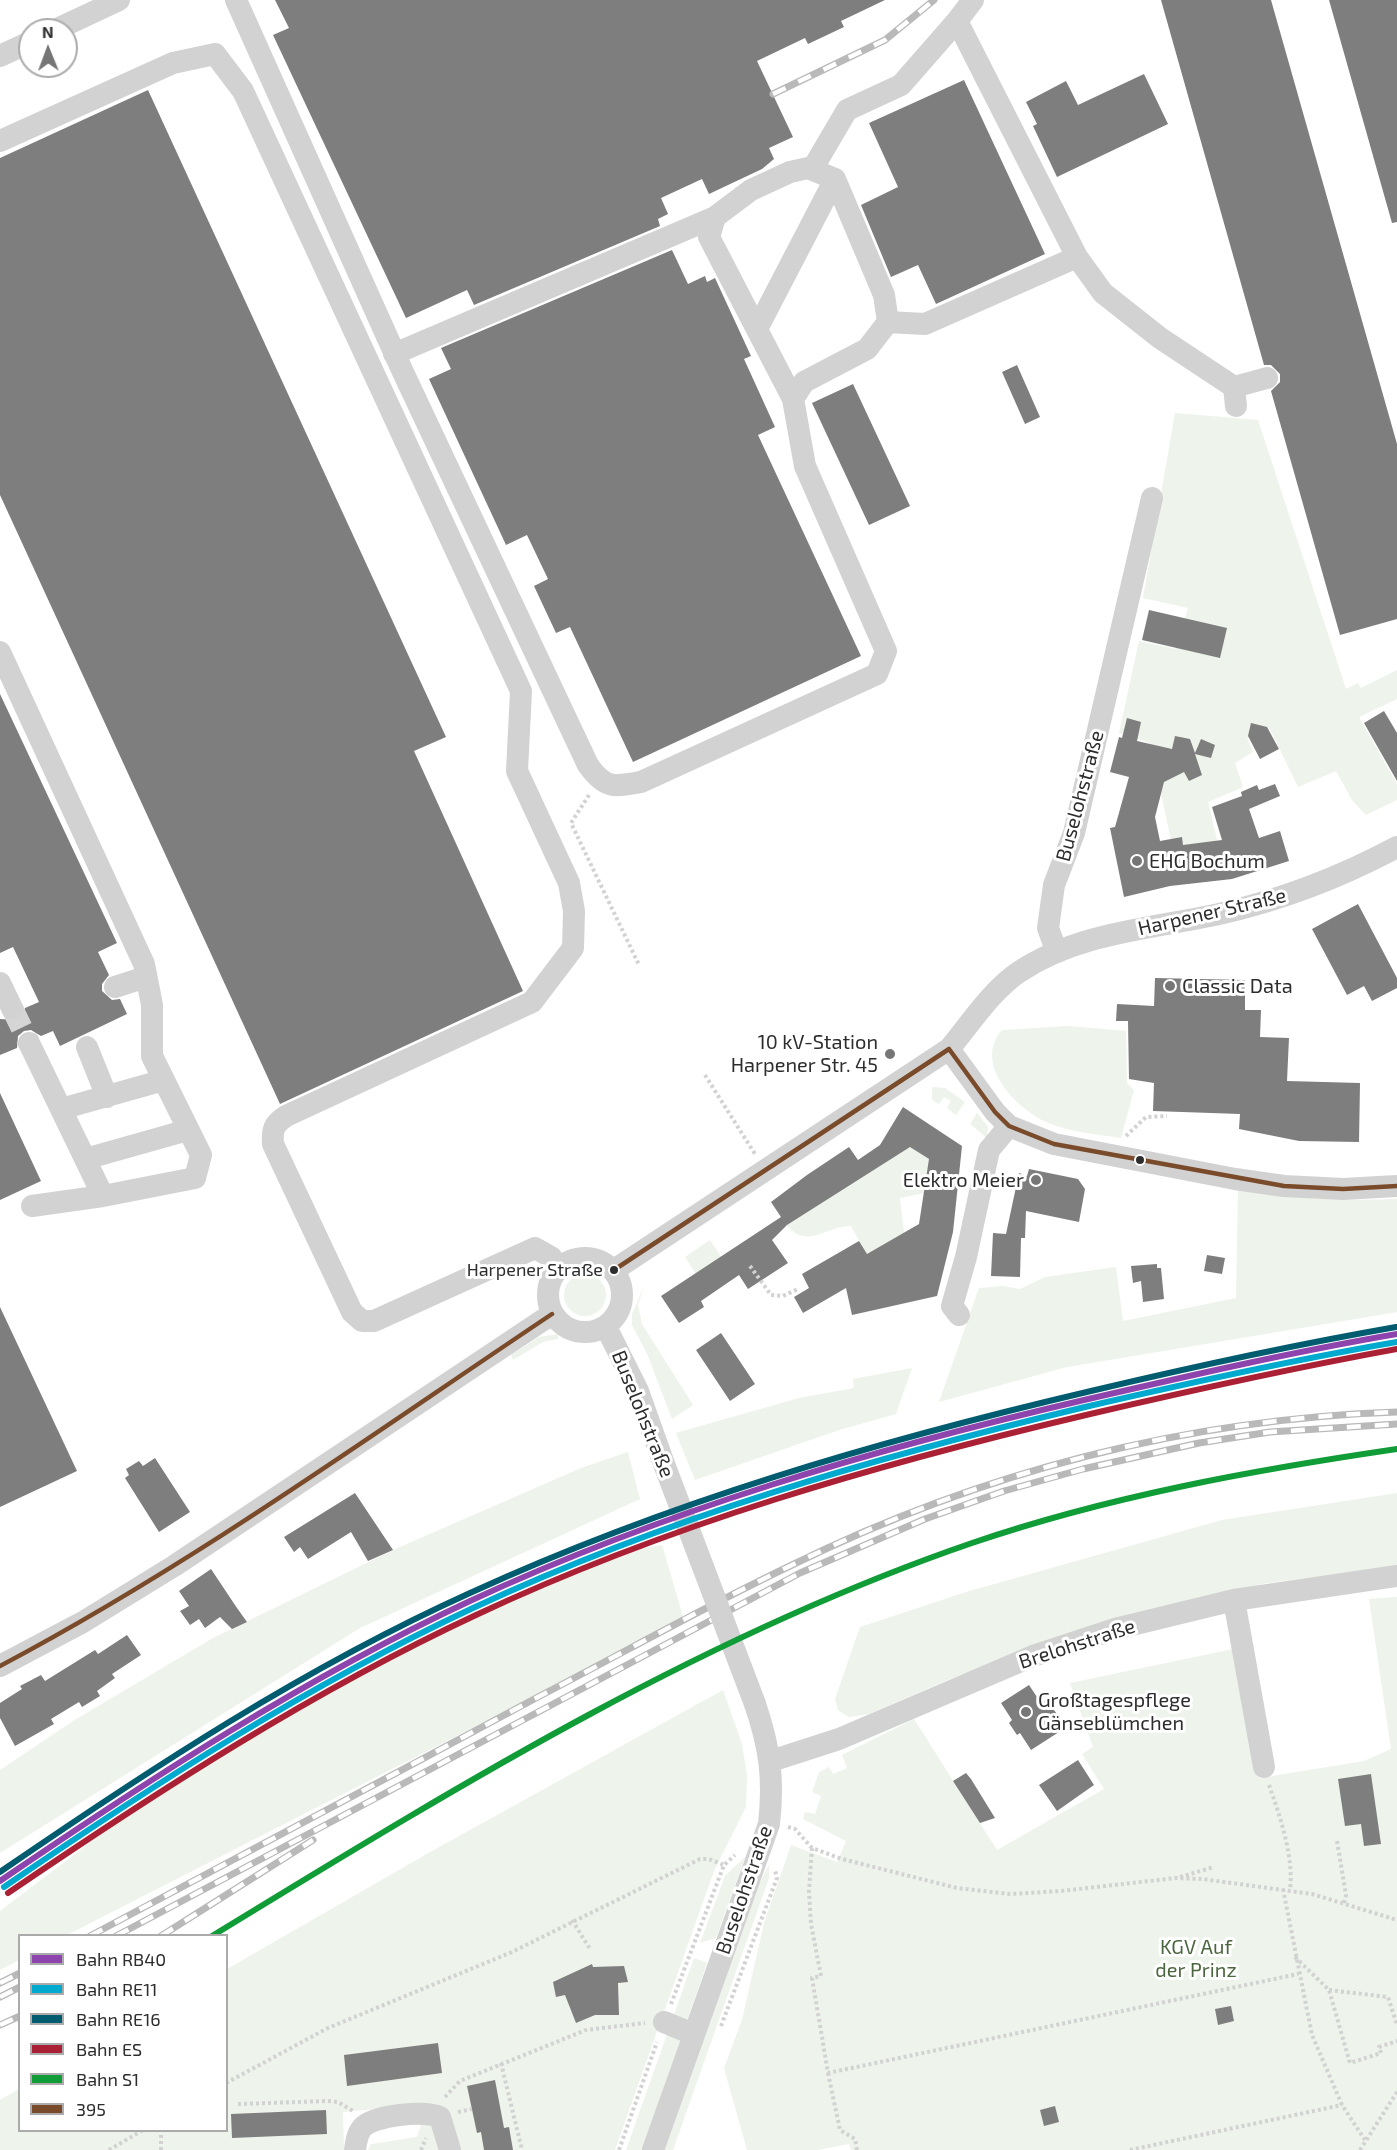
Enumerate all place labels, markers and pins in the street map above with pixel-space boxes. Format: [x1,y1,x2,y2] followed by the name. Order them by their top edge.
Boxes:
[1149,849,1265,873] place label: EHG Bochum
[1130,854,1144,868] marker: EHG Bochum
[1182,974,1293,998] place label: Classic Data
[1163,979,1177,993] marker: Classic Data
[731,1030,878,1077] place label: 10 kV-Station Harpener Str. 45
[883,1047,897,1061] marker: 10 kV-Station Harpener Str. 45
[1134,1154,1146,1166] unlabelled marker
[903,1168,1024,1192] place label: Elektro Meier
[1029,1173,1043,1187] marker: Elektro Meier
[467,1259,603,1281] place label: Harpener Straße
[608,1264,620,1276] marker: Harpener Straße
[1038,1688,1191,1735] place label: Großtagespflege Gänseblümchen
[1019,1705,1033,1719] marker: Großtagespflege Gänseblümchen

